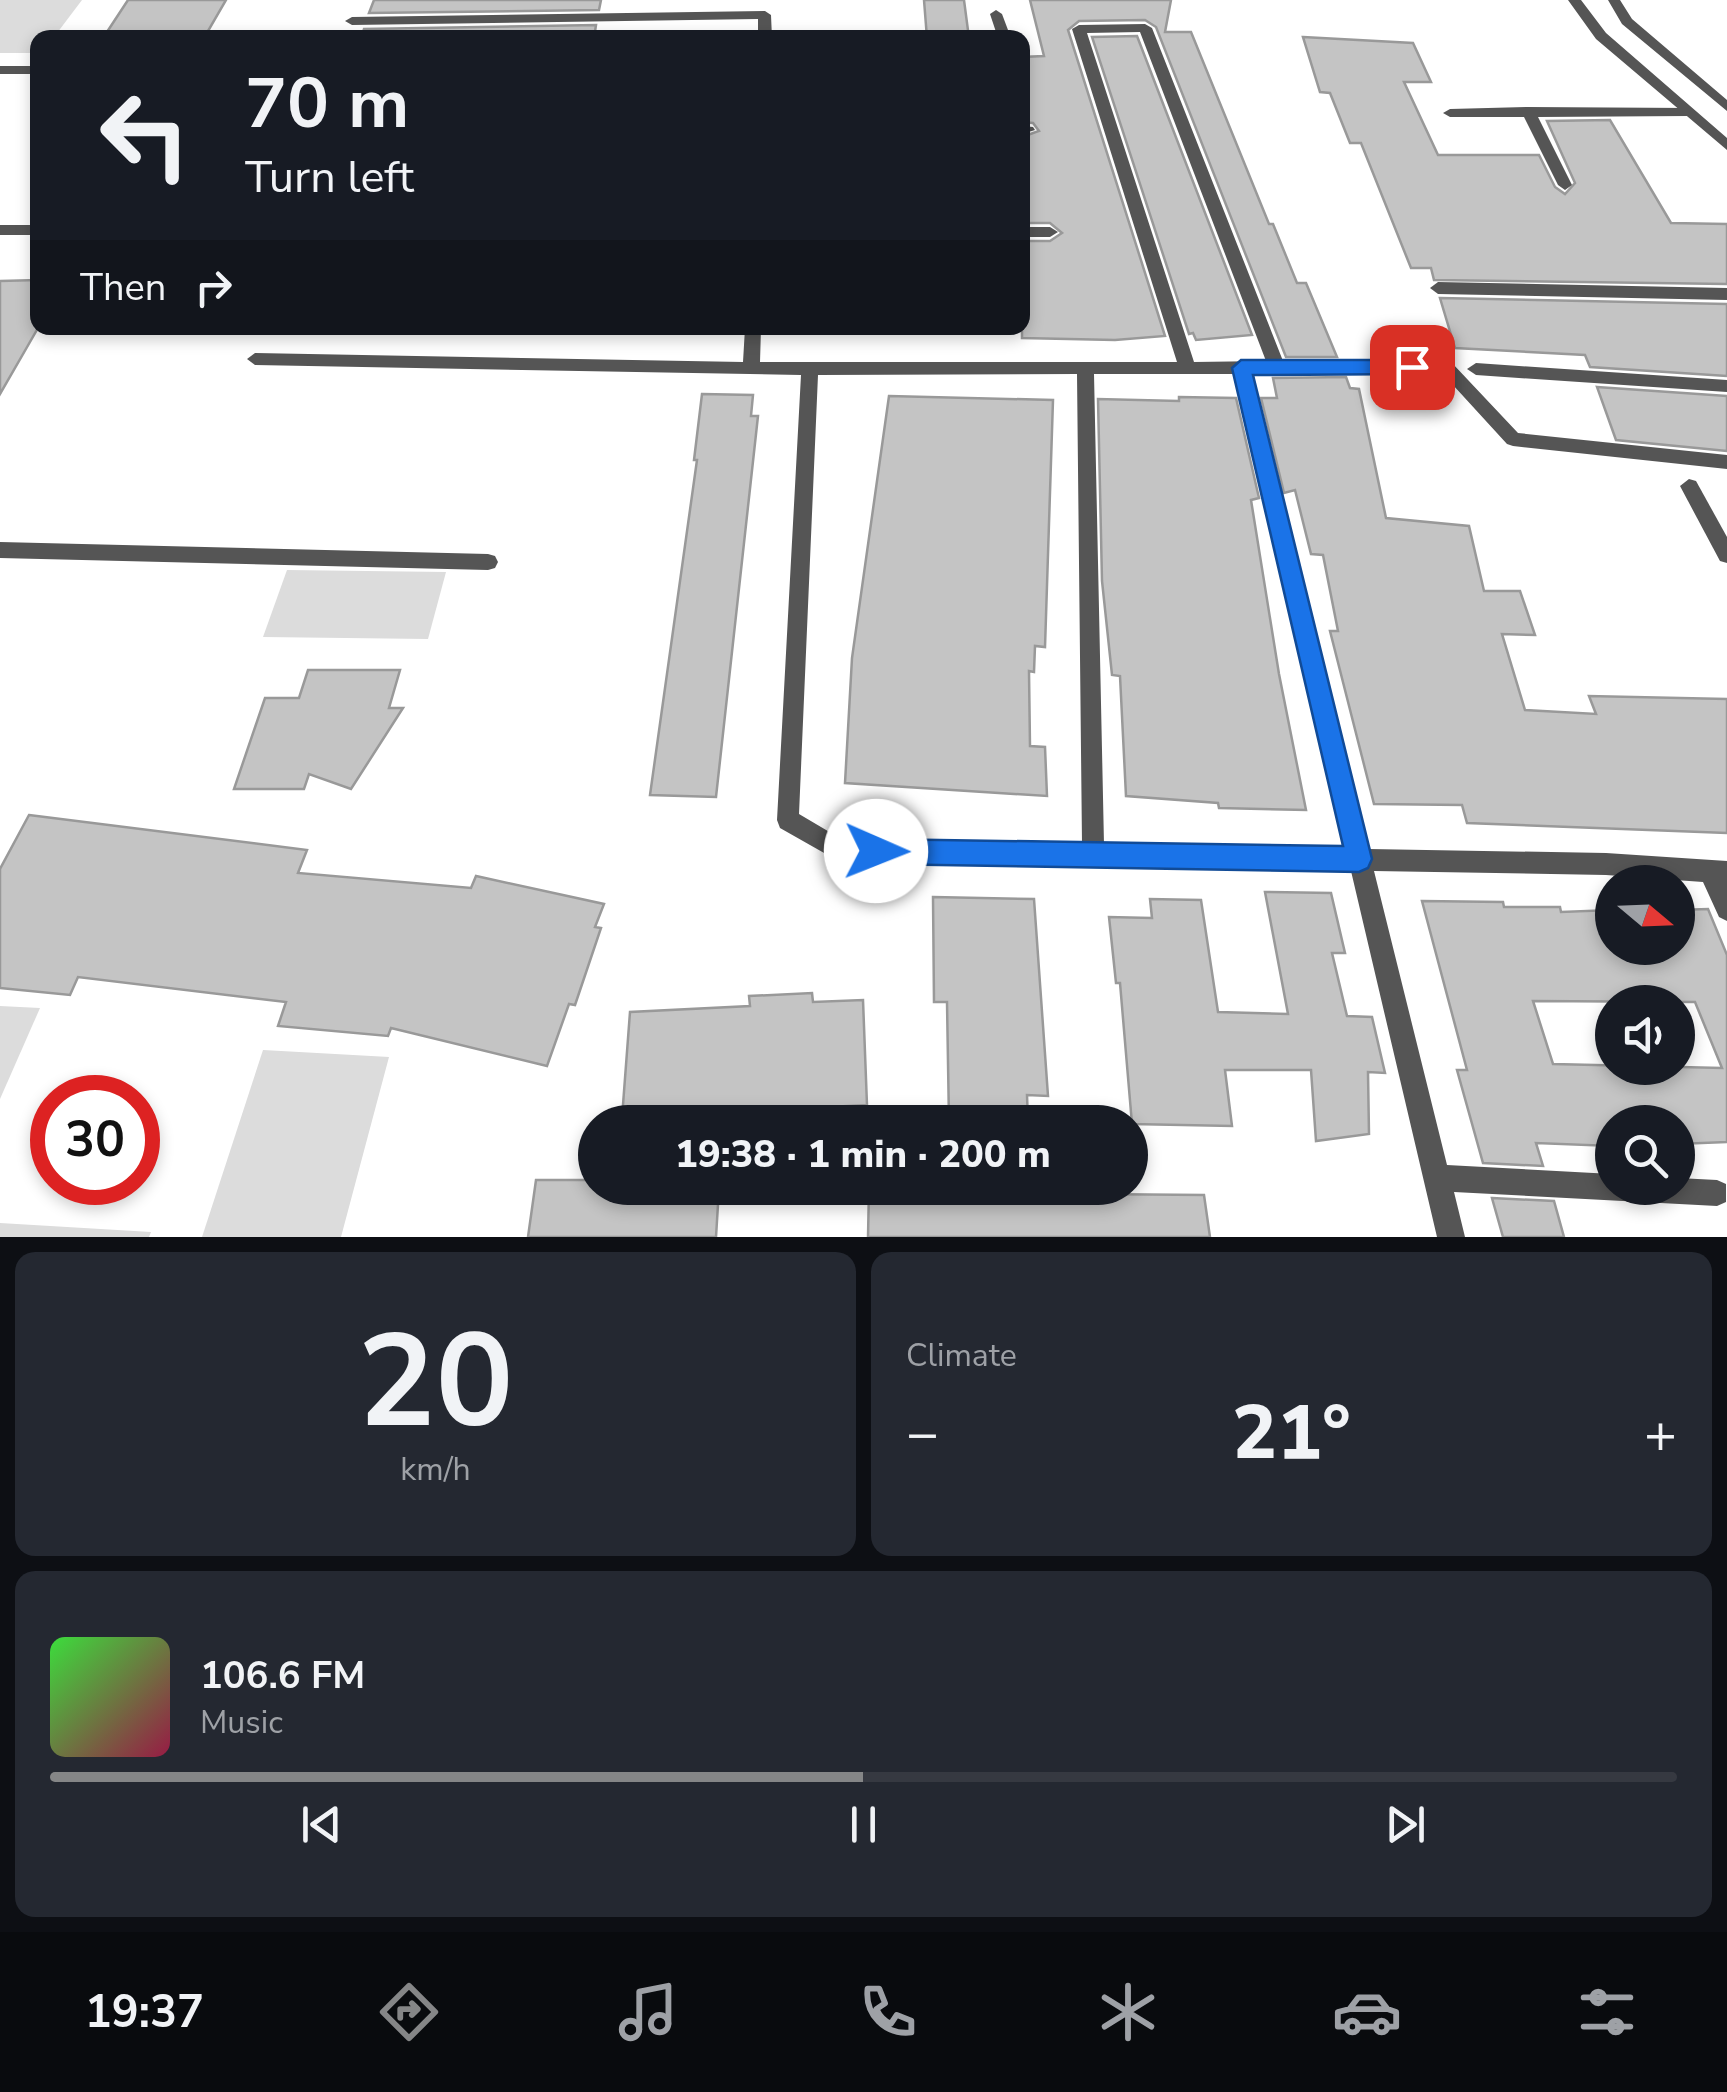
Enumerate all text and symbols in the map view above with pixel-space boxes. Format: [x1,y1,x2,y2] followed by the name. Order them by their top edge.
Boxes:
[245,56,409,152] text: 70 m
[80,70,210,200] icon: left
[245,147,414,208] text: Turn left
[186,260,241,315] icon: right
[80,262,166,313] text: Then
[1370,325,1455,410] pin
[1385,340,1440,395] icon: arrive
[824,799,928,903] position arrow
[1595,865,1695,965] north arrow
[1595,865,1695,1205] map controls
[1595,985,1695,1085] button: sound
[30,1075,160,1205] speed limit sign: 30
[1595,1105,1695,1205] button: search
[675,1129,1051,1180] text: 19:38 · 1 min · 200 m
[357,1294,514,1471] text: 20
[906,1334,1017,1377] text: Climate
[1232,1382,1351,1484] text: 21°
[906,1396,939,1471] text: −
[1644,1396,1677,1471] text: +
[400,1448,471,1491] text: km/h
[200,1650,365,1701] text: 106.6 FM
[200,1701,283,1744] text: Music
[294,1797,349,1852] icon: previous
[836,1797,891,1852] icon: pause
[1378,1797,1433,1852] icon: next
[374,1977,444,2047] icon: directions
[613,1977,683,2047] icon: music
[853,1977,923,2047] icon: phone
[1093,1977,1163,2047] icon: climate
[1332,1977,1402,2047] icon: car
[1572,1977,1642,2047] icon: filters
[85,1982,204,2043] text: 19:37

